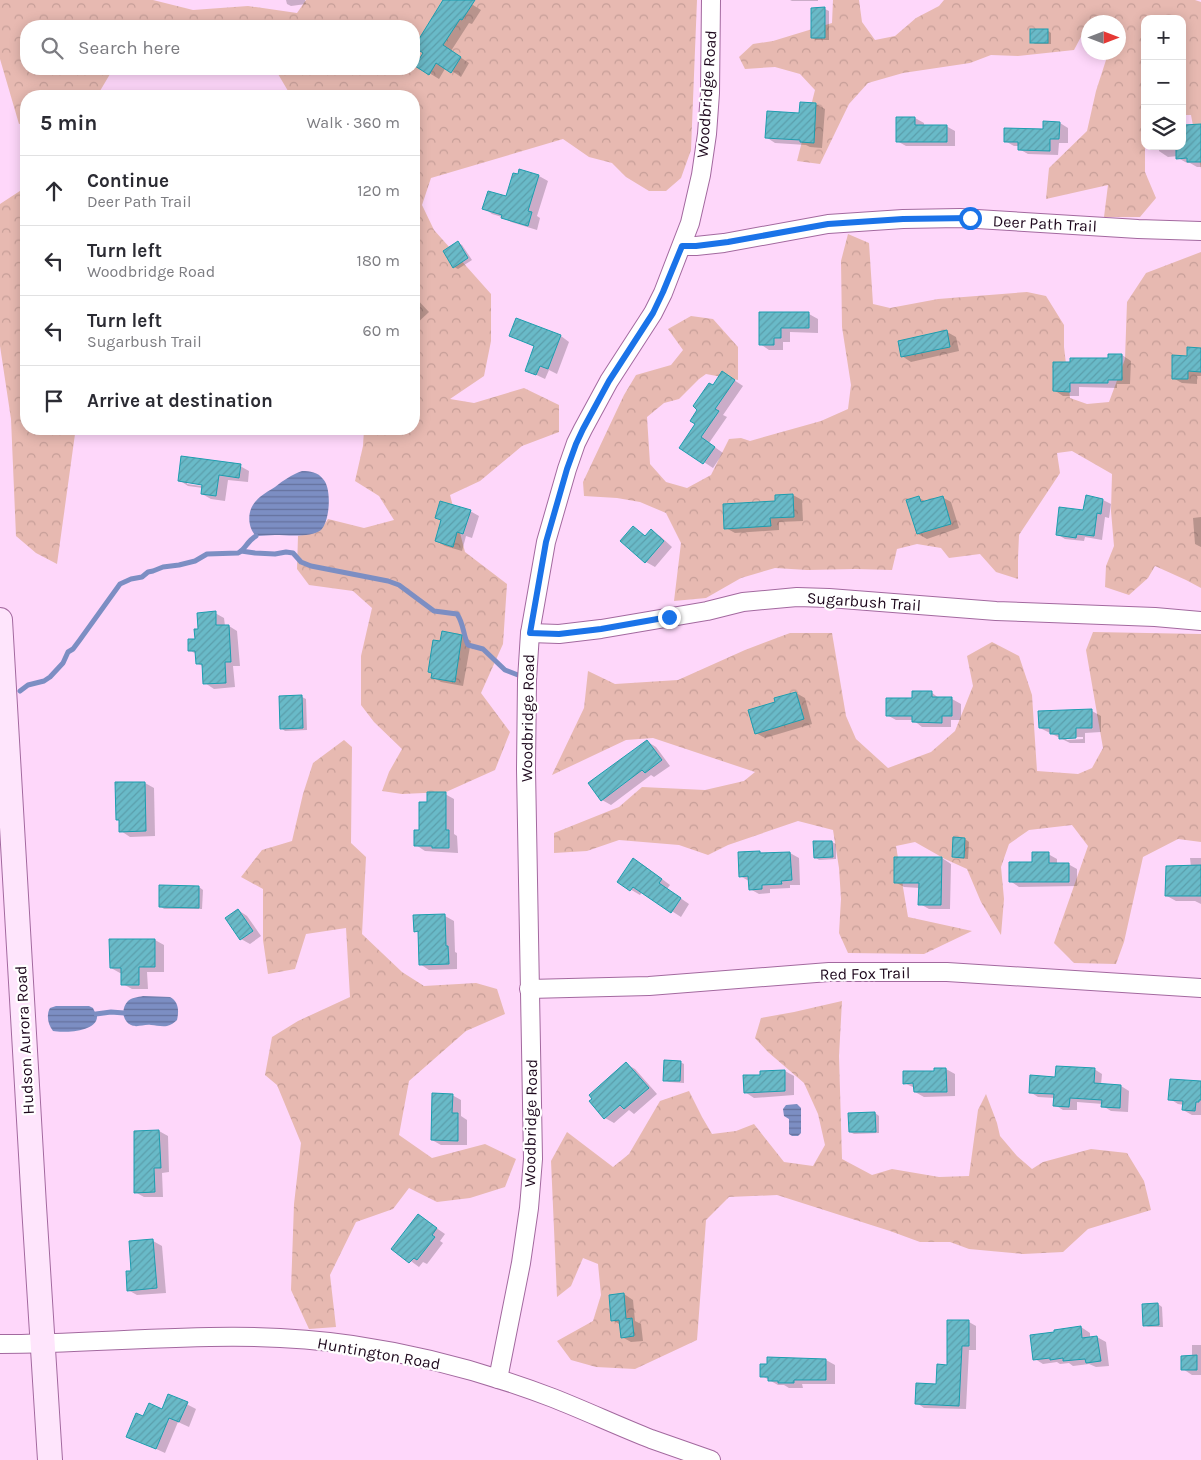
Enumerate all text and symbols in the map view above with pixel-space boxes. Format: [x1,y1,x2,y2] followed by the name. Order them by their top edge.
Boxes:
[1081,15,1126,60] north arrow
[1141,15,1186,150] map controls
[1141,15,1186,60] button: +
[20,20,420,75] search box
[693,29,720,159] street label: Woodbridge Road
[38,34,66,62] icon: search
[78,37,180,59] text: Search here
[1141,60,1186,105] button: −
[1141,105,1186,150] button: layers
[40,111,97,135] text: 5 min
[307,113,400,132] text: Walk · 360 m
[87,170,169,192] text: Continue
[40,177,68,205] icon: ahead
[357,181,400,200] text: 120 m
[87,192,191,211] text: Deer Path Trail
[959,207,982,230] route start
[992,211,1098,236] street label: Deer Path Trail
[87,240,162,262] text: Turn left
[40,247,68,275] icon: left
[357,251,400,270] text: 180 m
[87,262,215,281] text: Woodbridge Road
[87,310,162,332] text: Turn left
[40,317,68,345] icon: left
[363,321,400,340] text: 60 m
[87,332,202,351] text: Sugarbush Trail
[40,387,68,415] icon: arrive
[87,390,273,412] text: Arrive at destination
[806,588,922,615] street label: Sugarbush Trail
[658,606,681,629] route end
[517,654,538,782] street label: Woodbridge Road
[820,963,910,984] street label: Red Fox Trail
[11,965,38,1115] street label: Hudson Aurora Road
[520,1059,541,1187] street label: Woodbridge Road
[316,1333,442,1374] street label: Huntington Road

